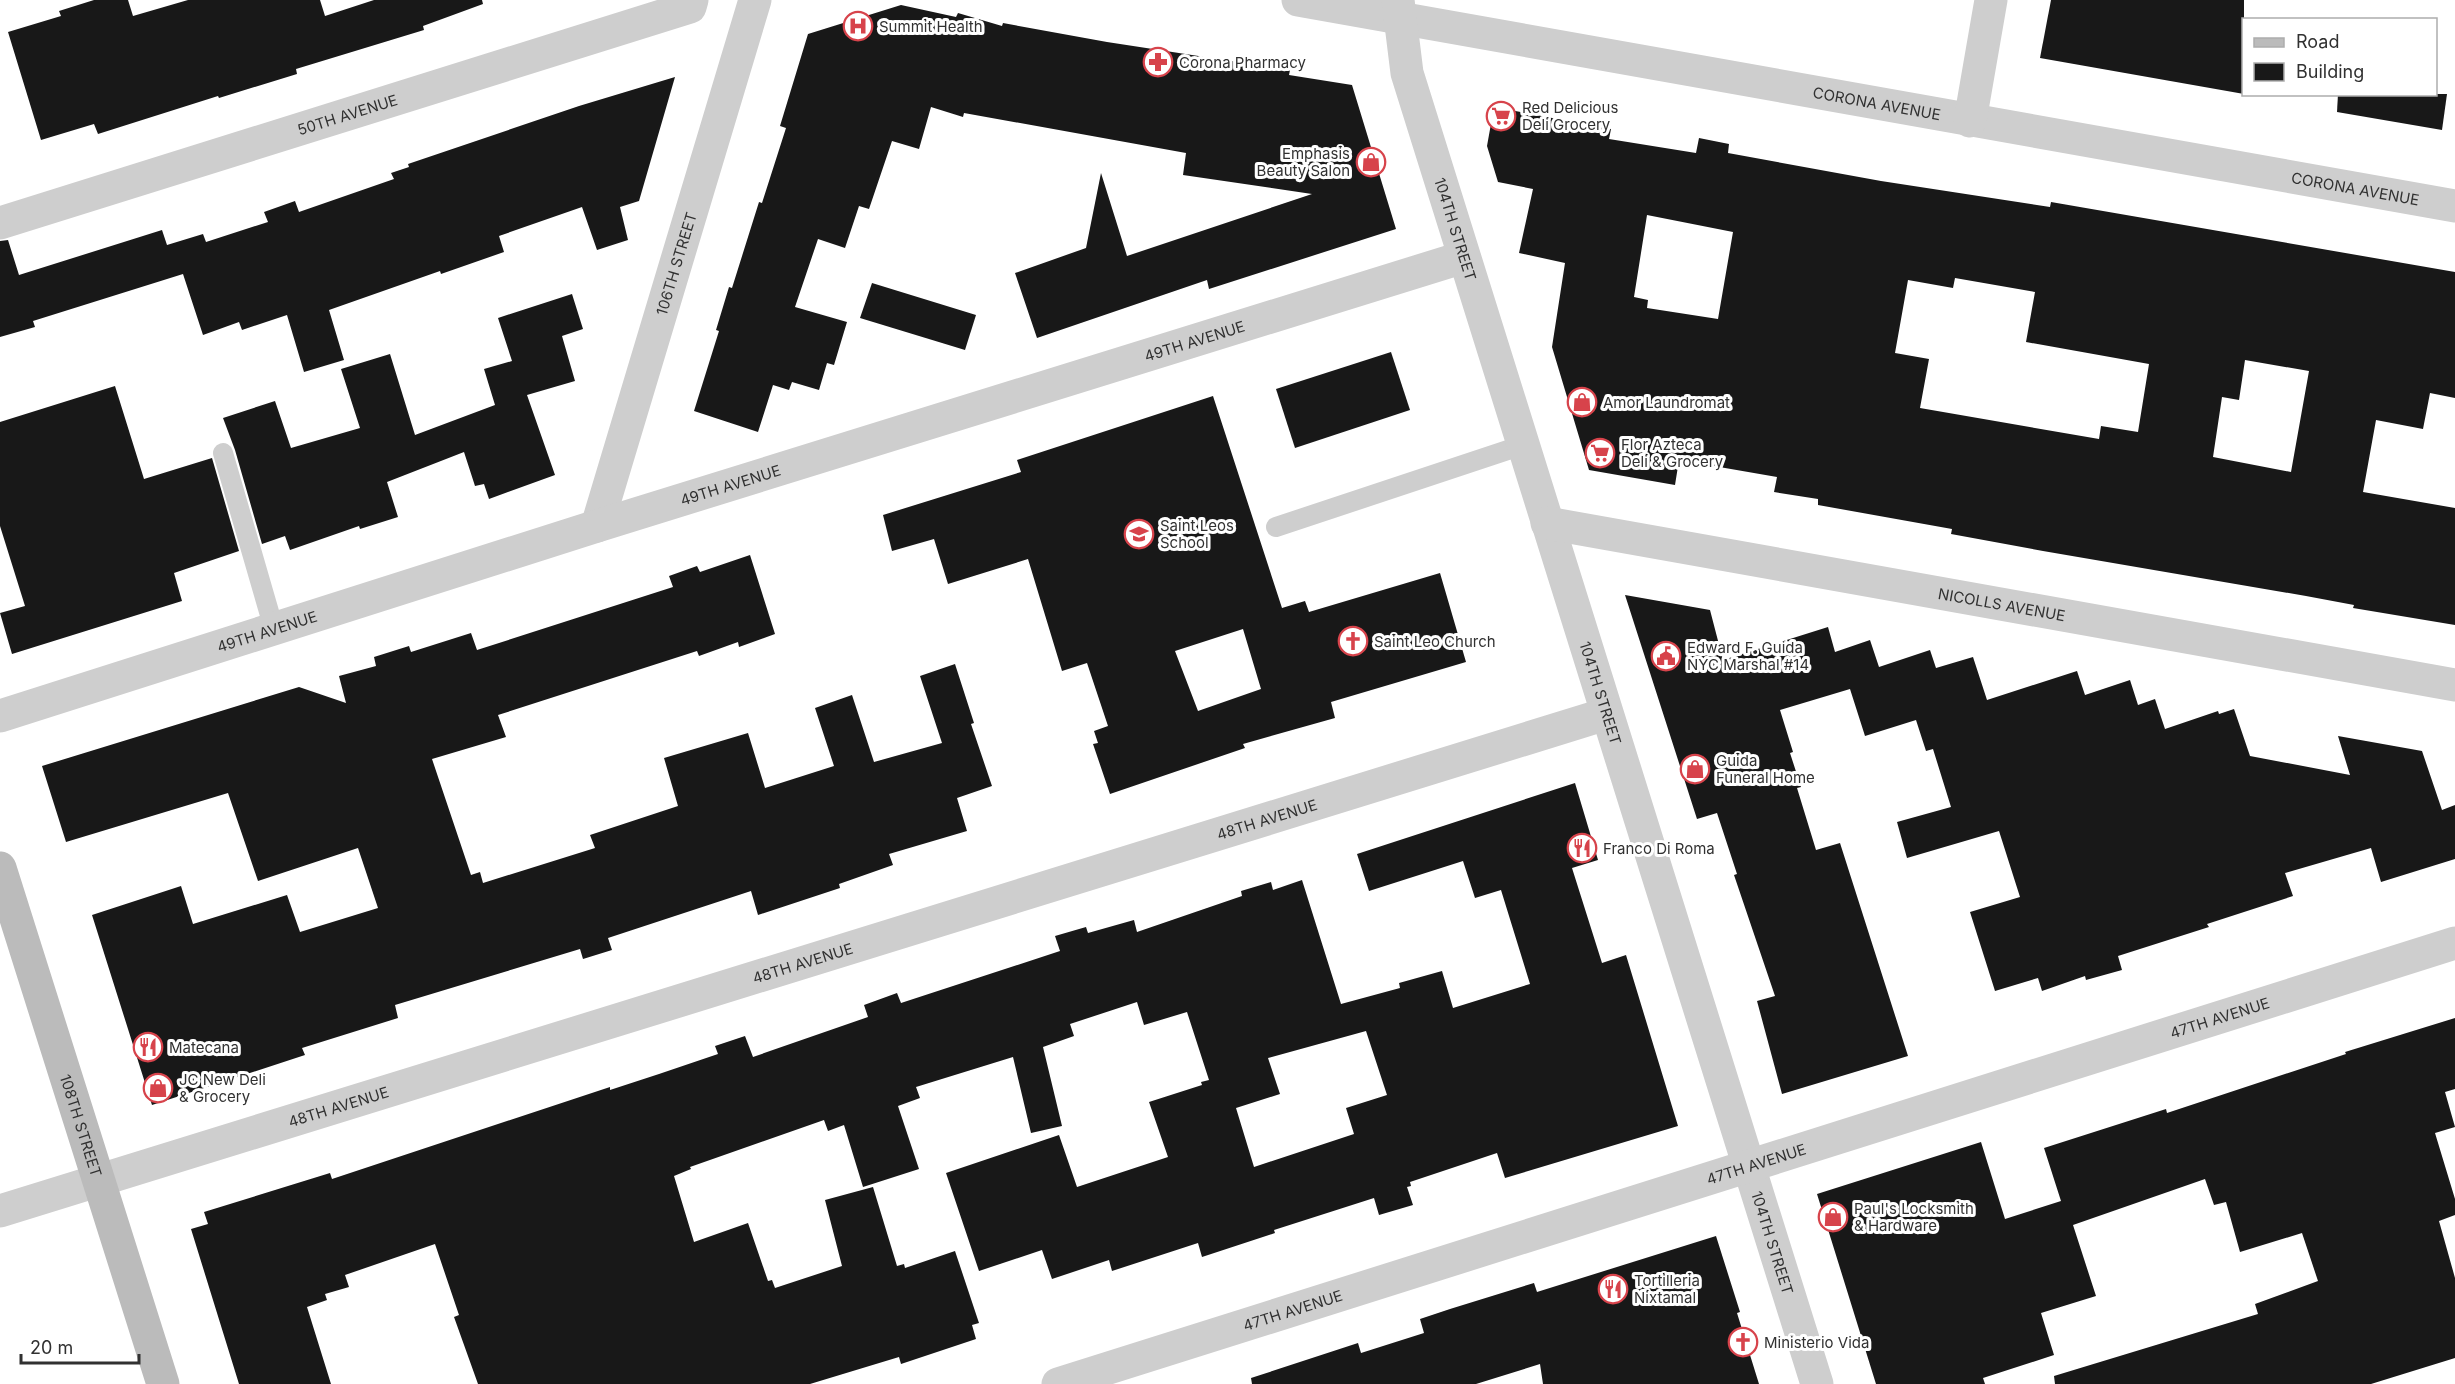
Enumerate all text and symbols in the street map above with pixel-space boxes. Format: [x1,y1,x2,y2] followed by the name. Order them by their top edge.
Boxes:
[842,10,874,42] hospital icon: Summit Health
[879,17,983,36] place label: Summit Health
[2242,18,2437,96] legend
[2296,31,2339,52] text: Road
[1142,46,1174,78] pharmacy icon: Corona Pharmacy
[1179,53,1306,72] place label: Corona Pharmacy
[2296,61,2364,82] text: Building
[1811,82,1942,124] street label: CORONA AVENUE
[295,90,400,139] street label: 50TH AVENUE
[1522,98,1618,134] place label: Red Delicious Deli Grocery
[1485,100,1517,132] supermarket icon: Red Delicious Deli Grocery
[1257,144,1350,180] place label: Emphasis Beauty Salon
[1355,146,1387,178] shop icon: Emphasis Beauty Salon
[2290,168,2421,209] street label: CORONA AVENUE
[1431,175,1481,283] street label: 104TH STREET
[651,210,700,317] street label: 106TH STREET
[1142,316,1247,365] street label: 49TH AVENUE
[1566,386,1598,418] shop icon: Amor Laundromat
[1603,393,1730,412] place label: Amor Laundromat
[1621,435,1724,471] place label: Flor Azteca Deli & Grocery
[1584,437,1616,469] supermarket icon: Flor Azteca Deli & Grocery
[678,460,783,509] street label: 49TH AVENUE
[1160,516,1234,552] place label: Saint Leos School
[1123,518,1155,550] school or university icon: Saint Leos School
[1937,583,2067,625] street label: NICOLLS AVENUE
[214,606,319,656] street label: 49TH AVENUE
[1337,625,1369,657] church icon: Saint Leo Church
[1374,632,1496,651] place label: Saint Leo Church
[1687,638,1809,674] place label: Edward F. Guida NYC Marshal #14
[1576,639,1626,747] street label: 104TH STREET
[1650,640,1682,672] public building icon: Edward F. Guida NYC Marshal #14
[1716,751,1815,787] place label: Guida Funeral Home
[1679,753,1711,785] shop icon: Guida Funeral Home
[1214,795,1319,843] street label: 48TH AVENUE
[1566,832,1598,864] restaurant icon: Franco Di Roma
[1603,839,1715,858] place label: Franco Di Roma
[750,938,855,987] street label: 48TH AVENUE
[2167,993,2272,1042] street label: 47TH AVENUE
[132,1031,164,1063] restaurant icon: Matecana
[169,1038,239,1057] place label: Matecana
[179,1070,266,1106] place label: JC New Deli & Grocery
[56,1072,106,1179] street label: 108TH STREET
[142,1072,174,1104] shop icon: JC New Deli & Grocery
[286,1082,391,1131] street label: 48TH AVENUE
[1704,1139,1808,1188] street label: 47TH AVENUE
[1748,1189,1798,1297] street label: 104TH STREET
[1854,1199,1974,1235] place label: Paul's Locksmith & Hardware
[1817,1201,1849,1233] shop icon: Paul's Locksmith & Hardware
[1634,1271,1700,1307] place label: Tortilleria Nixtamal
[1597,1273,1629,1305] restaurant icon: Tortilleria Nixtamal
[1240,1285,1345,1335] street label: 47TH AVENUE
[1727,1326,1759,1358] church icon: Ministerio Vida
[21,1327,140,1365] scale bar
[1764,1333,1869,1352] place label: Ministerio Vida
[30,1337,73,1358] text: 20 m

